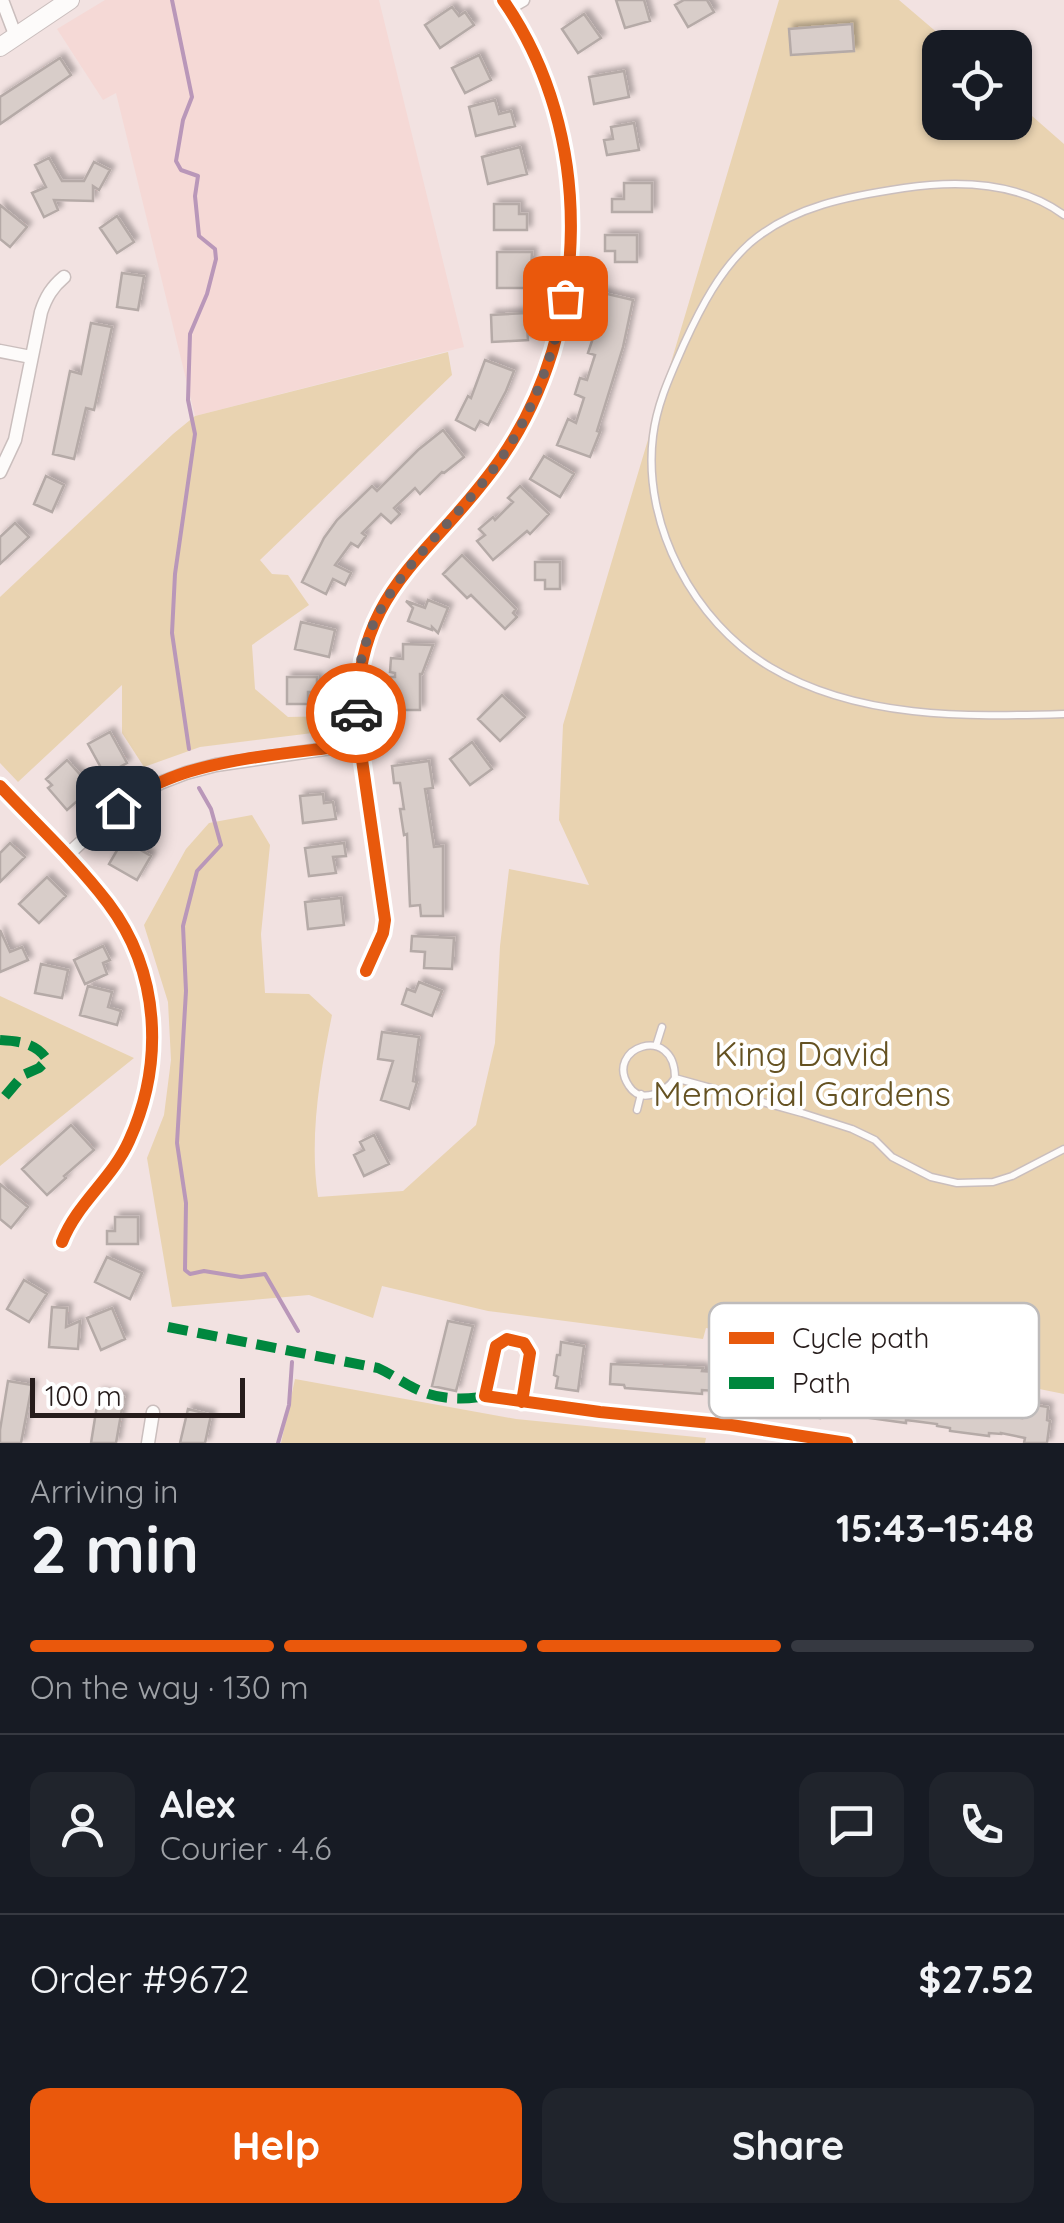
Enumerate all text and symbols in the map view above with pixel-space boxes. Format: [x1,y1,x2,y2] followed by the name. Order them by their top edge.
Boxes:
[922,30,1032,140] map controls
[922,30,1032,140] button: locate
[523,256,608,341] pin
[538,271,593,326] icon: bag
[306,663,406,763] courier
[329,686,384,741] icon: car
[76,766,161,851] pin
[91,781,146,836] icon: home
[653,1031,951,1115] park label: King David Memorial Gardens
[709,1303,1039,1418] legend
[792,1320,930,1355] text: Cycle path
[792,1365,851,1400] text: Path
[30,1373,245,1418] scale bar
[45,1378,122,1413] text: 100 m
[30,1471,179,1511] text: Arriving in
[836,1504,1034,1552] text: 15:43–15:48
[30,1508,199,1589] text: 2 min
[30,1667,309,1707] text: On the way · 130 m
[30,1772,135,1877] button: person
[799,1772,904,1877] button: chat
[929,1772,1034,1877] button: phone
[160,1780,235,1828] text: Alex
[160,1828,332,1868] text: Courier · 4.6
[30,1955,249,2003] text: Order #9672
[919,1955,1034,2003] text: $27.52
[30,2088,522,2203] button: Help
[542,2088,1034,2203] button: Share

